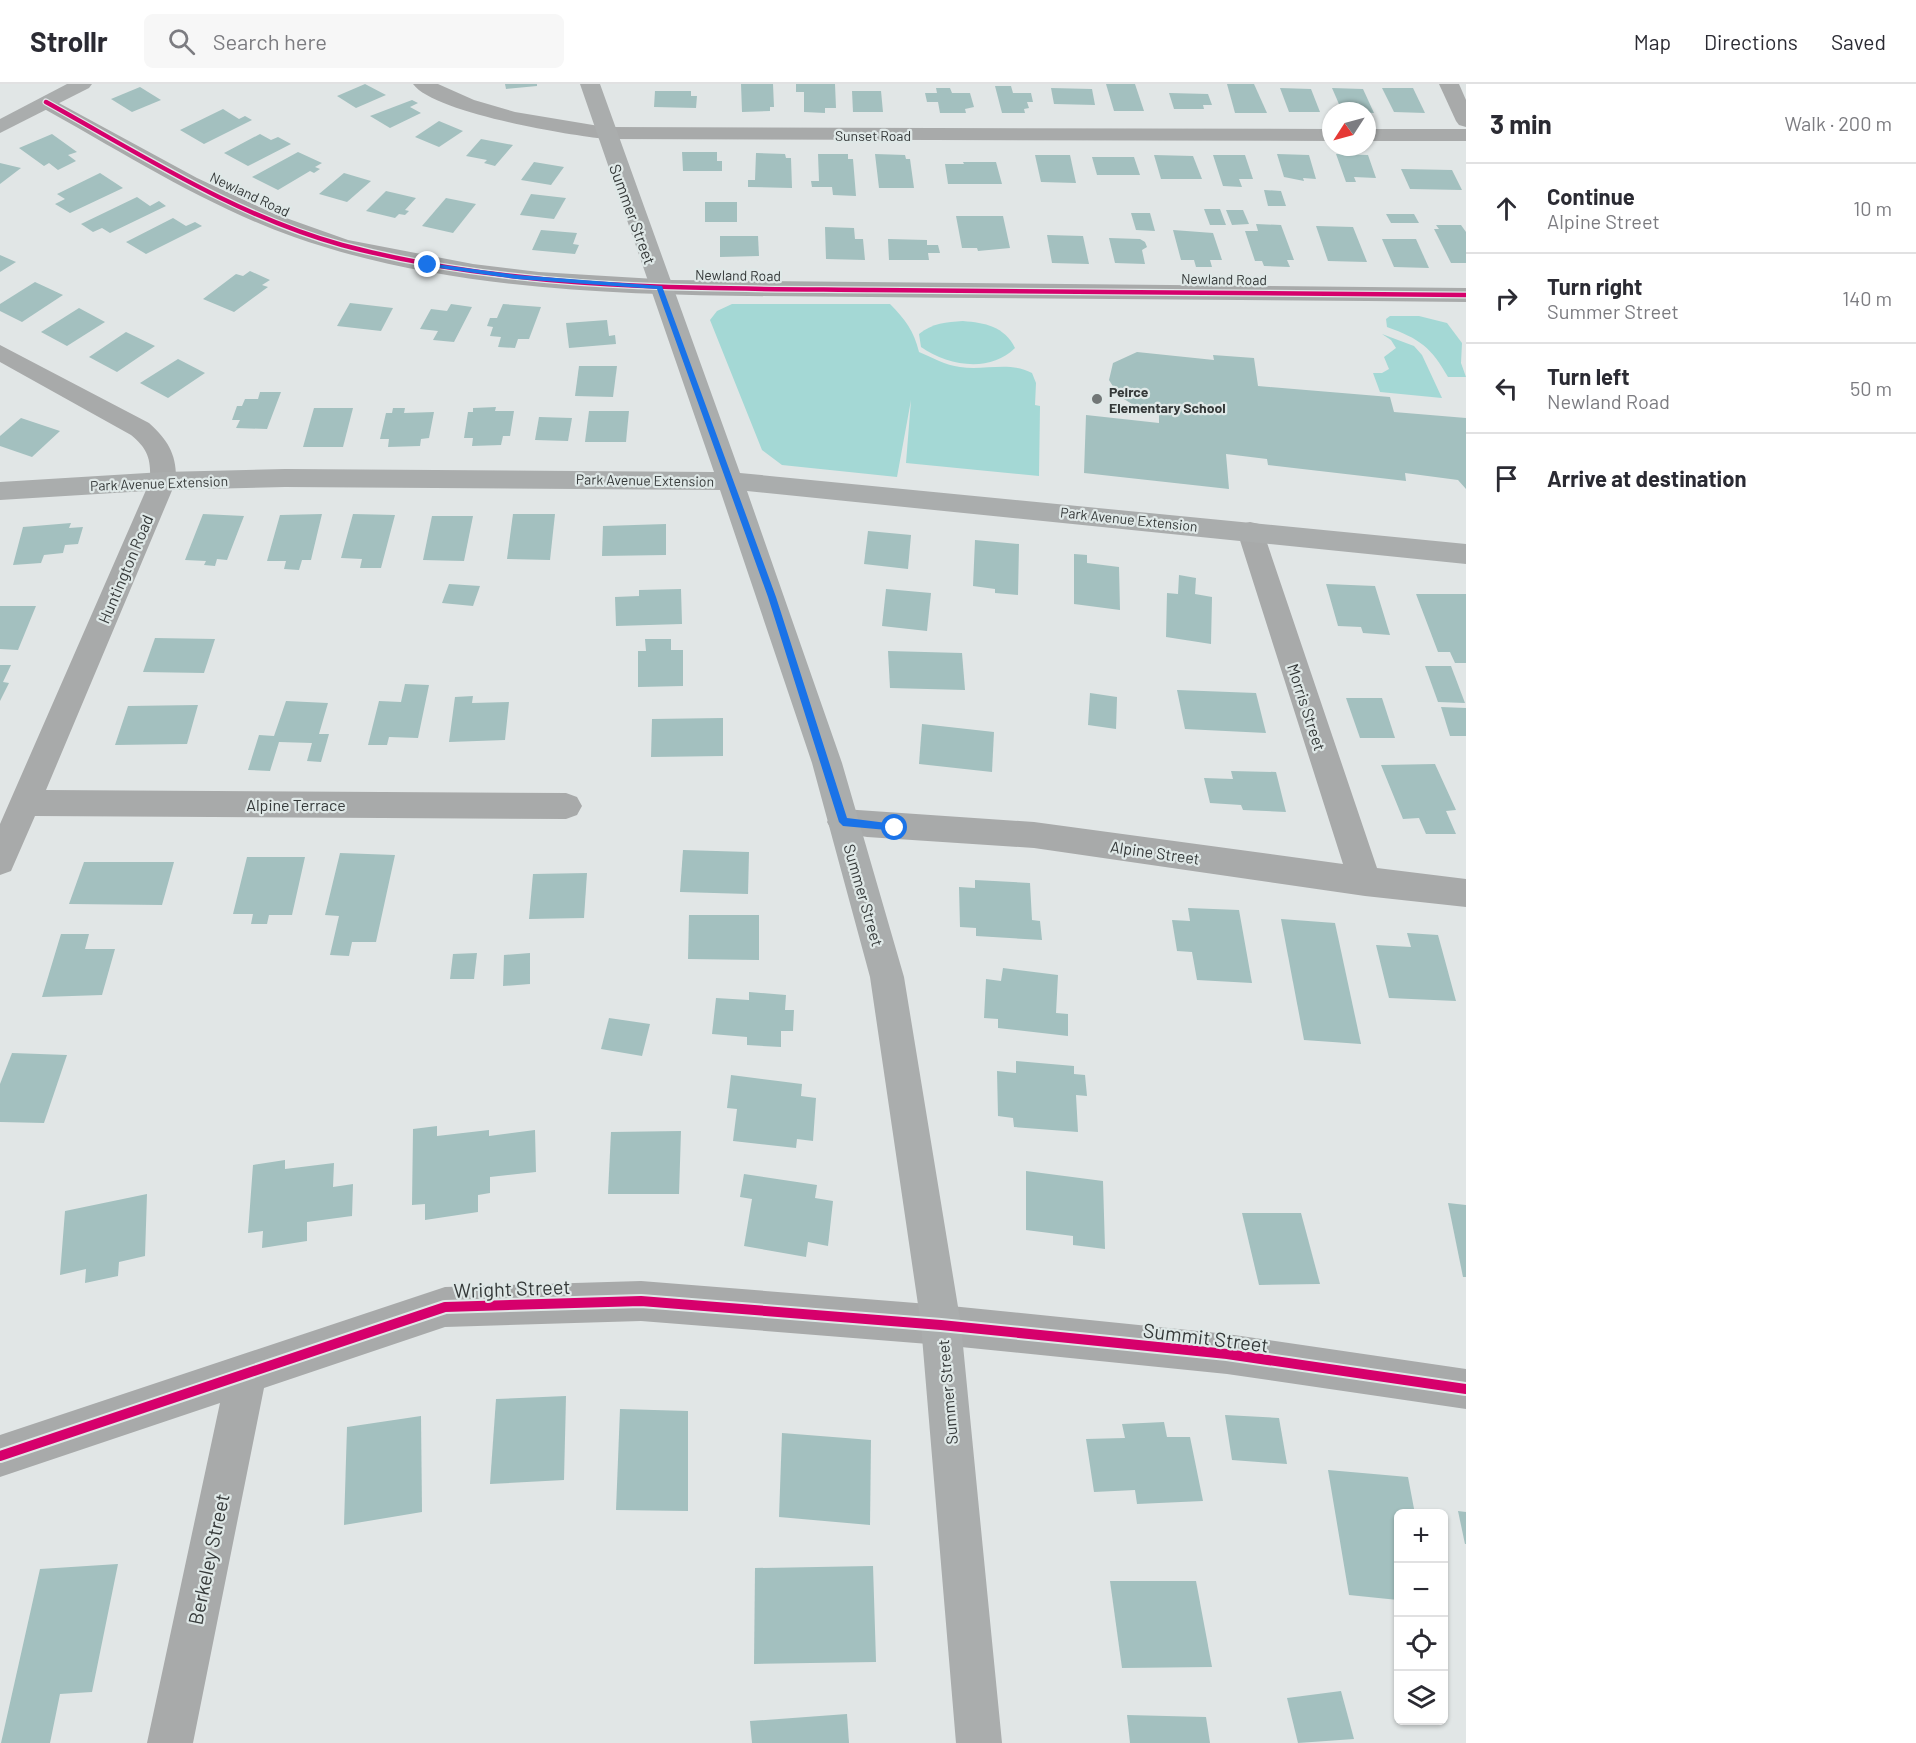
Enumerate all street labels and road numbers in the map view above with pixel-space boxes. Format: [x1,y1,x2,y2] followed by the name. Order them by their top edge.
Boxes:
[835,127,911,144] street label: Sunset Road
[606,161,660,267] street label: Summer Street
[207,168,293,220] street label: Newland Road
[695,266,781,284] street label: Newland Road
[1181,270,1267,288] street label: Newland Road
[576,470,714,490] street label: Park Avenue Extension
[90,472,228,494] street label: Park Avenue Extension
[1059,503,1199,535] street label: Park Avenue Extension
[94,512,156,626] street label: Huntington Road
[1284,661,1330,753] street label: Morris Street
[246,795,346,814] street label: Alpine Terrace
[1109,836,1201,868] street label: Alpine Street
[840,842,888,948] street label: Summer Street
[453,1274,571,1302] street label: Wright Street
[1142,1317,1270,1357] street label: Summit Street
[933,1339,961,1445] street label: Summer Street
[182,1491,234,1627] street label: Berkeley Street

